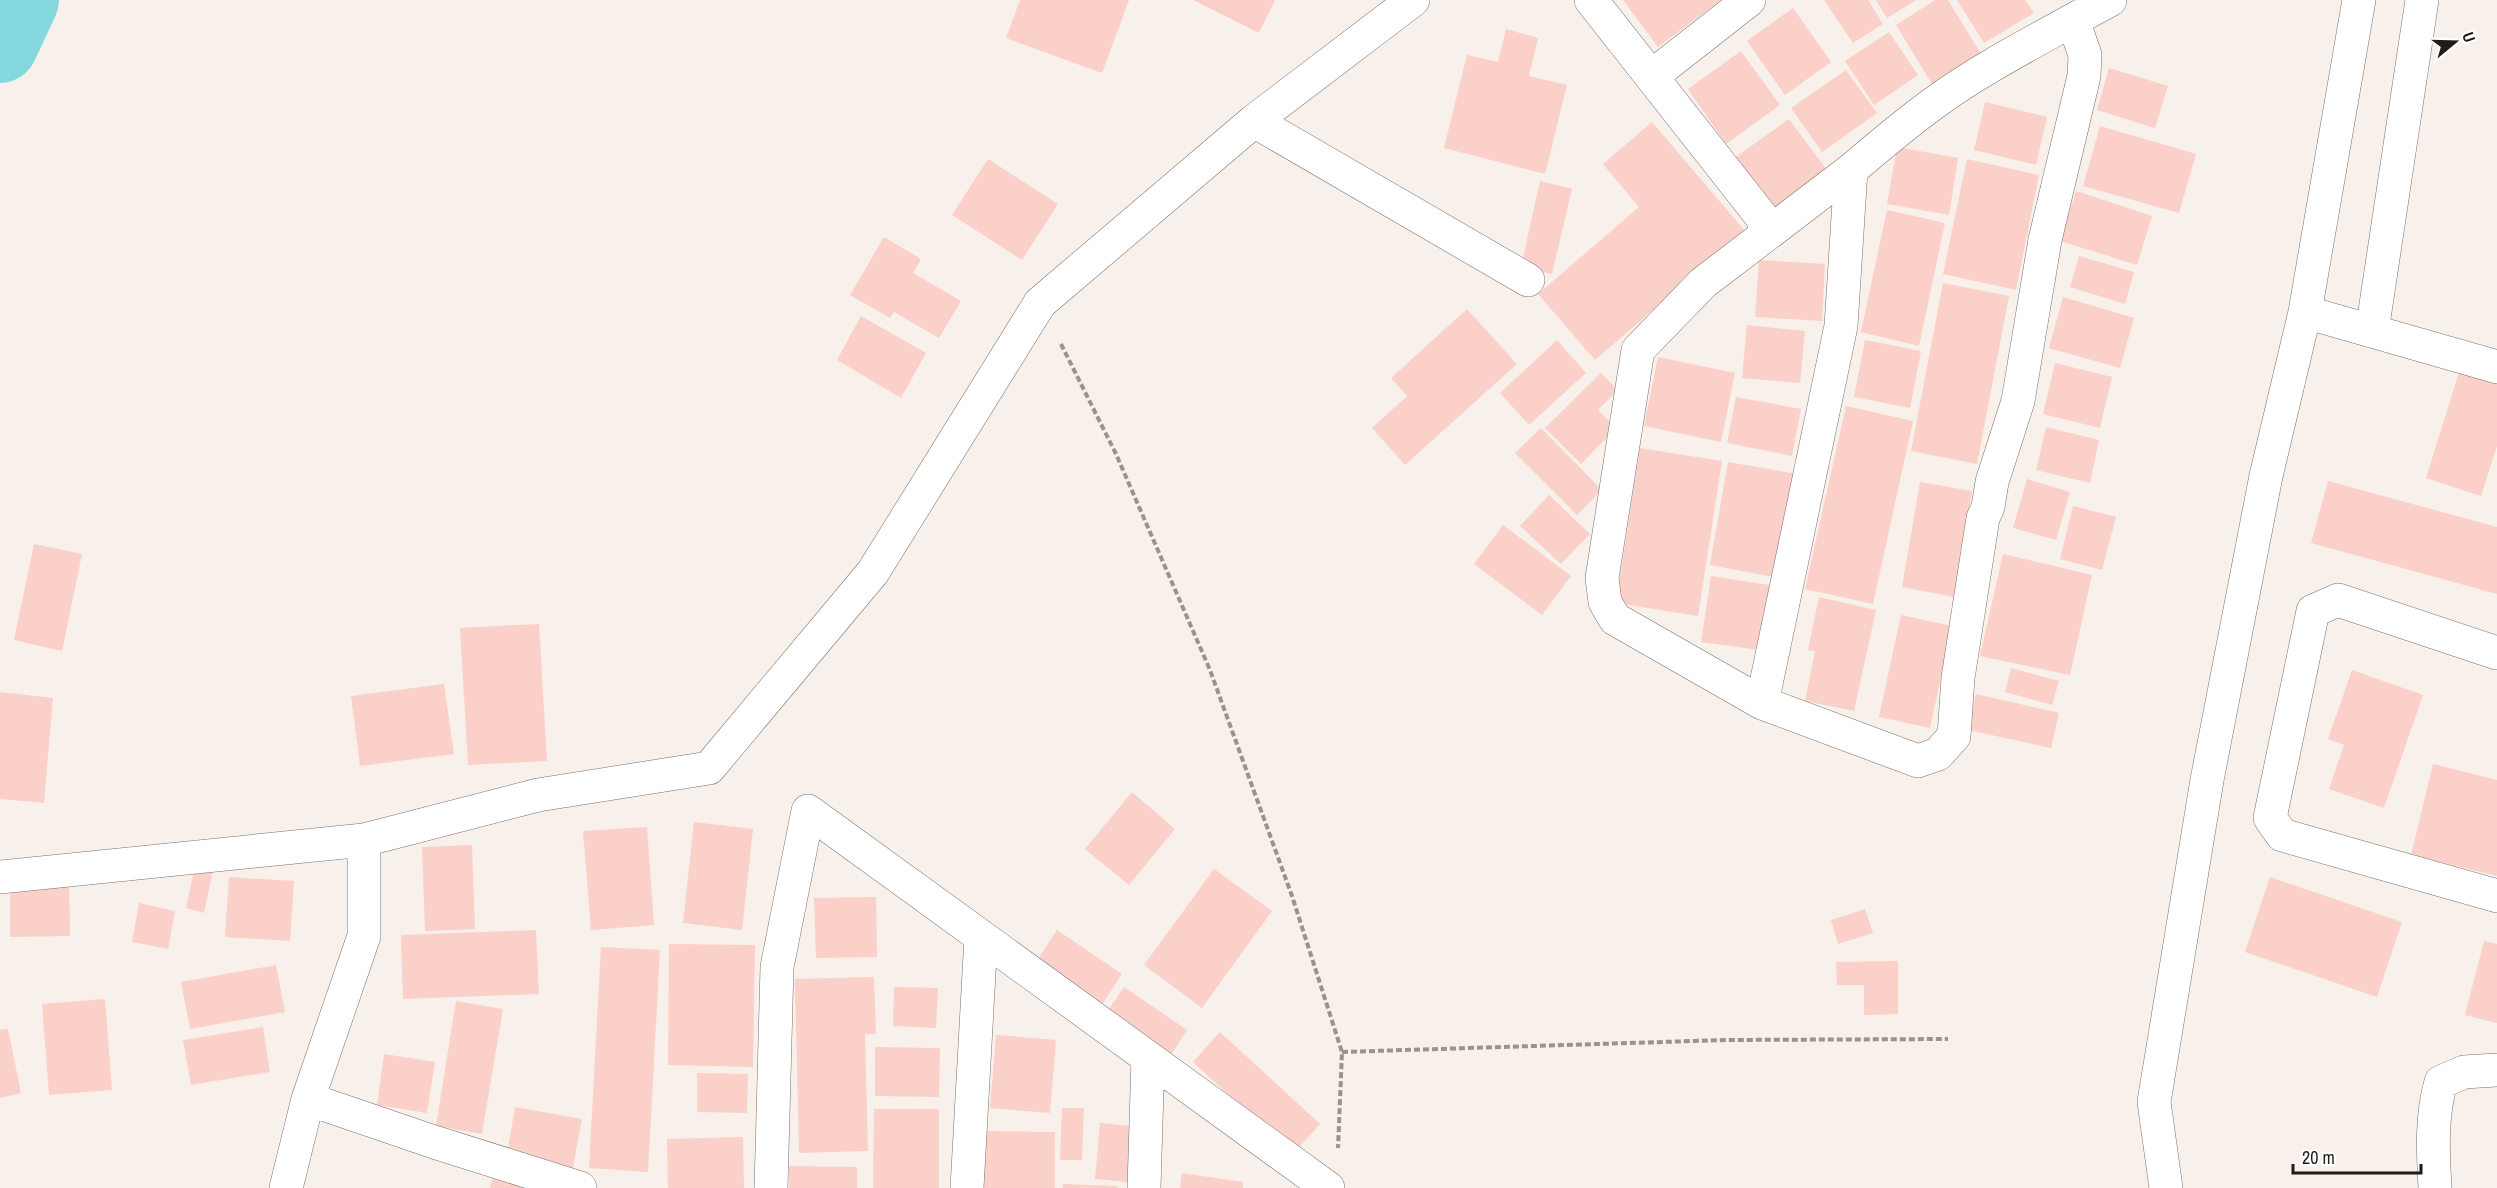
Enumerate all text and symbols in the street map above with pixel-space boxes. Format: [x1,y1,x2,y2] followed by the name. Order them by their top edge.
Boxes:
[2425,12,2485,72] north arrow
[2457,29,2481,45] text: U
[2293,1137,2420,1175] scale bar
[2302,1145,2335,1170] text: 20 m

